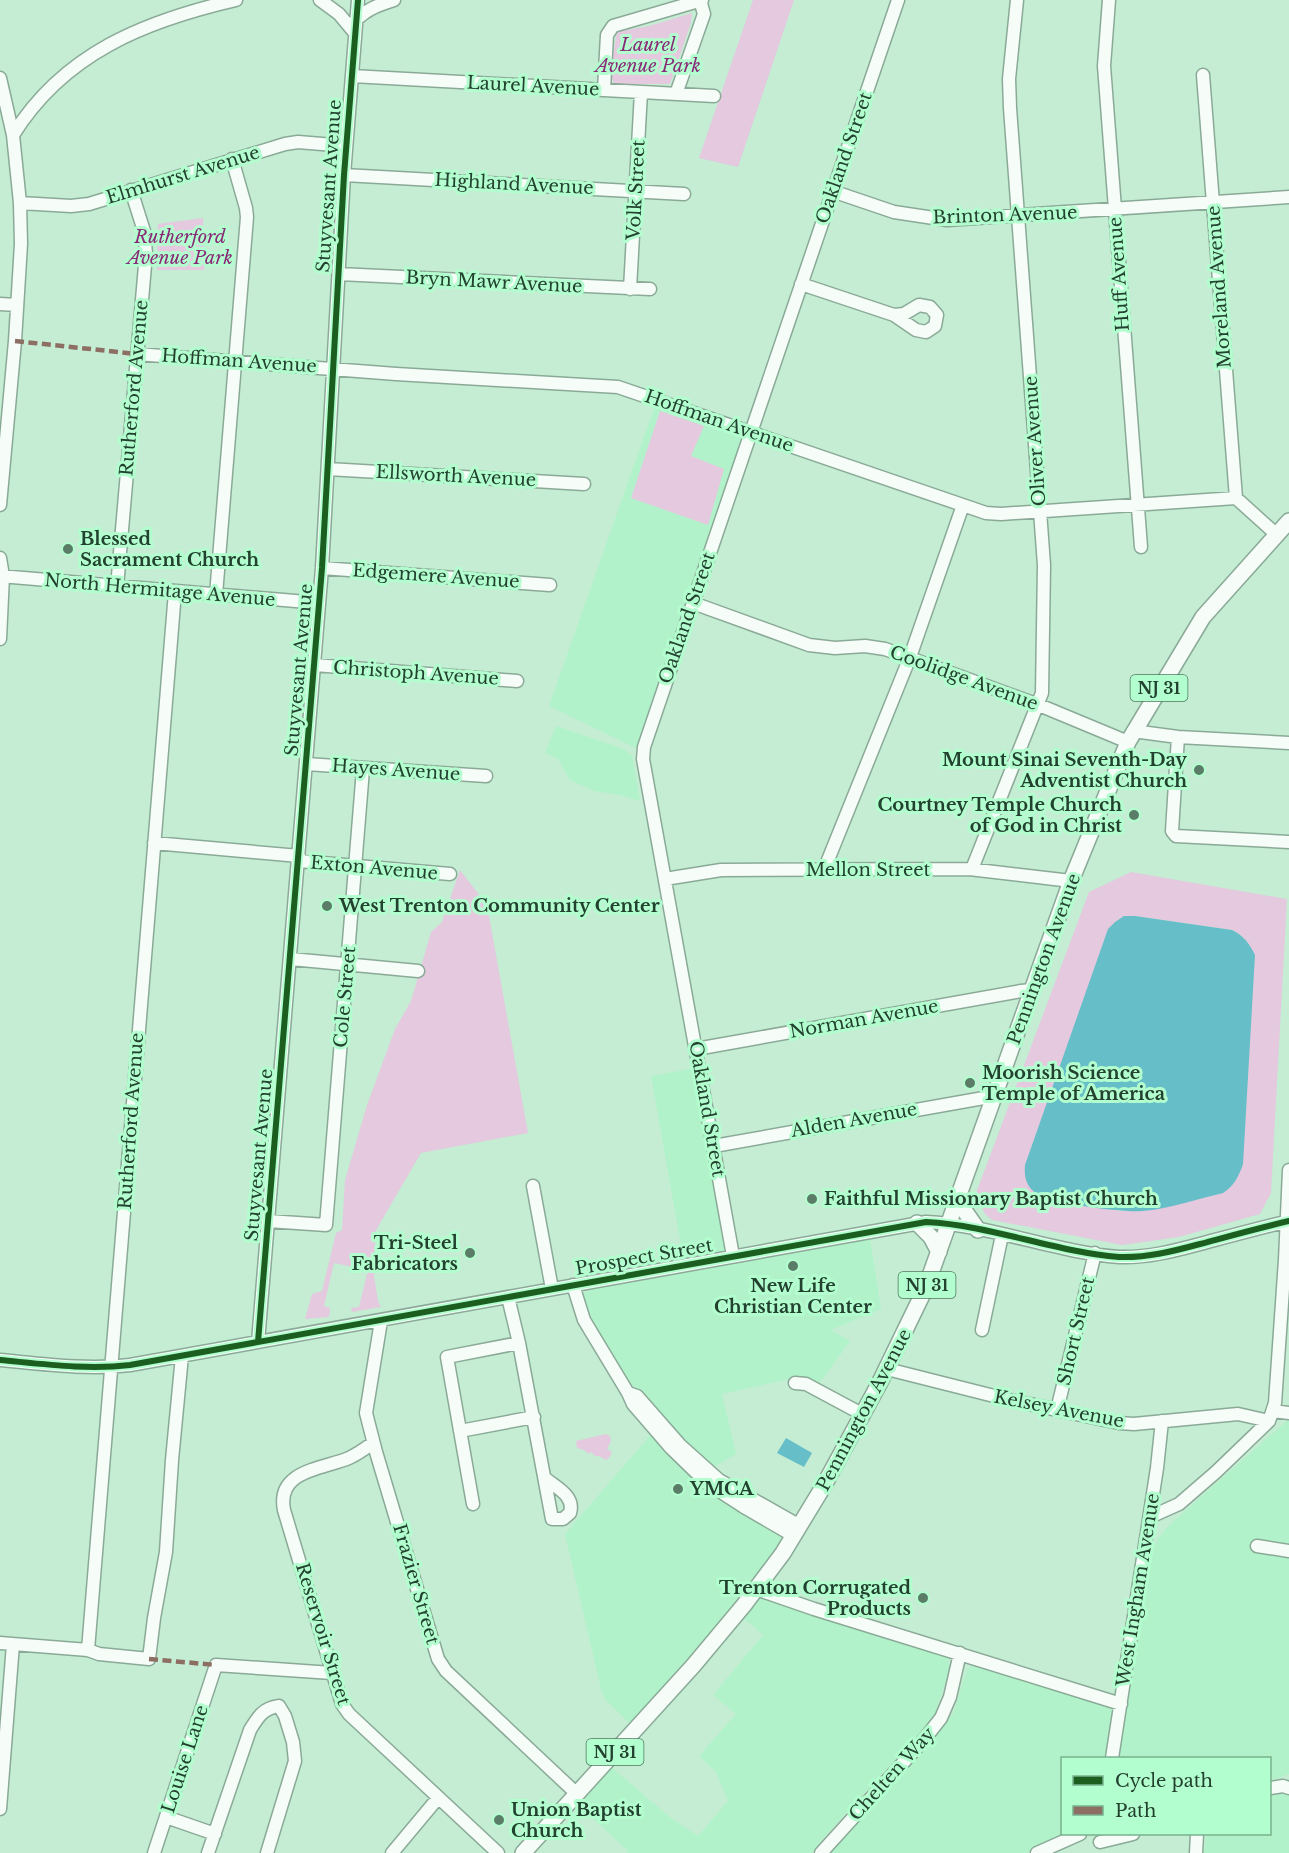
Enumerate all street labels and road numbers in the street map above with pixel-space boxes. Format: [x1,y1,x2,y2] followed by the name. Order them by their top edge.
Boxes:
[466,72,600,100] street label: Laurel Avenue
[811,89,877,227] street label: Oakland Street
[312,99,346,273] street label: Stuyvesant Avenue
[622,139,650,242] street label: Volk Street
[104,141,262,209] street label: Elmhurst Avenue
[434,169,594,199] street label: Highland Avenue
[932,201,1078,229] street label: Brinton Avenue
[1202,205,1236,369] street label: Moreland Avenue
[1104,216,1134,332] street label: Huff Avenue
[405,266,583,298] street label: Bryn Mawr Avenue
[115,299,153,477] street label: Rutherford Avenue
[161,345,317,377] street label: Hoffman Avenue
[1019,375,1051,507] street label: Oliver Avenue
[642,385,796,457] street label: Hoffman Avenue
[375,461,537,491] street label: Ellsworth Avenue
[654,549,720,687] street label: Oakland Street
[352,559,520,593] street label: Edgemere Avenue
[44,569,276,611] street label: North Hermitage Avenue
[280,583,318,757] street label: Stuyvesant Avenue
[887,641,1041,715] street label: Coolidge Avenue
[332,656,500,690] street label: Christoph Avenue
[1130,675,1188,701] road number: NJ 31
[331,755,461,785] street label: Hayes Avenue
[309,851,439,885] street label: Exton Avenue
[806,859,931,881] street label: Mellon Street
[1003,871,1085,1047] street label: Pennington Avenue
[330,945,360,1049] street label: Cole Street
[788,995,940,1043] street label: Norman Avenue
[114,1032,148,1210] street label: Rutherford Avenue
[684,1039,730,1179] street label: Oakland Street
[240,1068,278,1242] street label: Stuyvesant Avenue
[788,1098,919,1142] street label: Alden Avenue
[574,1234,715,1280] street label: Prospect Street
[898,1272,956,1298] road number: NJ 31
[1053,1275,1099,1387] street label: Short Street
[812,1325,916,1495] street label: Pennington Avenue
[992,1386,1126,1432] street label: Kelsey Avenue
[1112,1492,1164,1689] street label: West Ingham Avenue
[388,1521,444,1647] street label: Frazier Street
[291,1560,355,1708] street label: Reservoir Street
[157,1702,213,1816] street label: Louise Lane
[844,1723,940,1825] street label: Chelten Way
[586,1739,644,1765] road number: NJ 31

